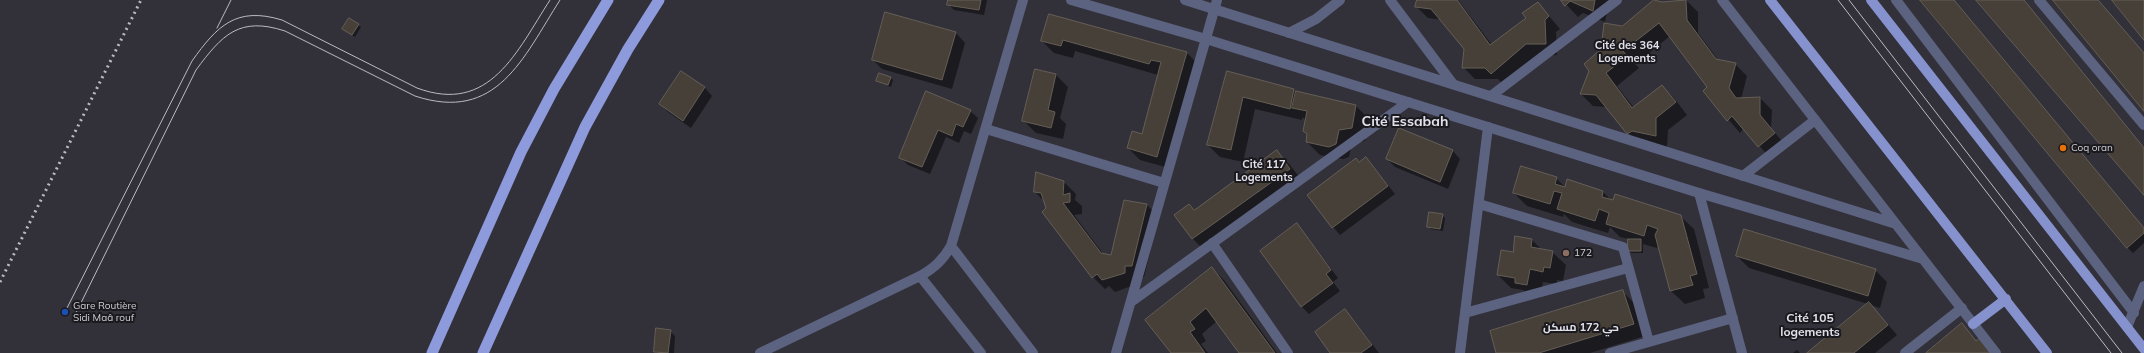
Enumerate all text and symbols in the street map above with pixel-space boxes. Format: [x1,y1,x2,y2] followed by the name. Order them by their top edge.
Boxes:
[1595,39,1659,65] district label: Cité des 364 Logements
[1362,114,1448,130] district label: Cité Essabah
[2071,142,2113,154] place label: Coq oran
[2058,143,2068,153] marker: Coq oran
[1235,158,1293,184] district label: Cité 117 Logements
[1574,247,1592,259] place label: 172
[1561,248,1571,258] marker: 172
[73,300,137,324] place label: Gare Routière Sidi Maâ rouf
[60,307,70,317] marker: Gare Routière Sidi Maâ rouf
[1780,311,1840,339] district label: Cité 105 logements
[1543,321,1619,335] district label: حي 172 مسكن

